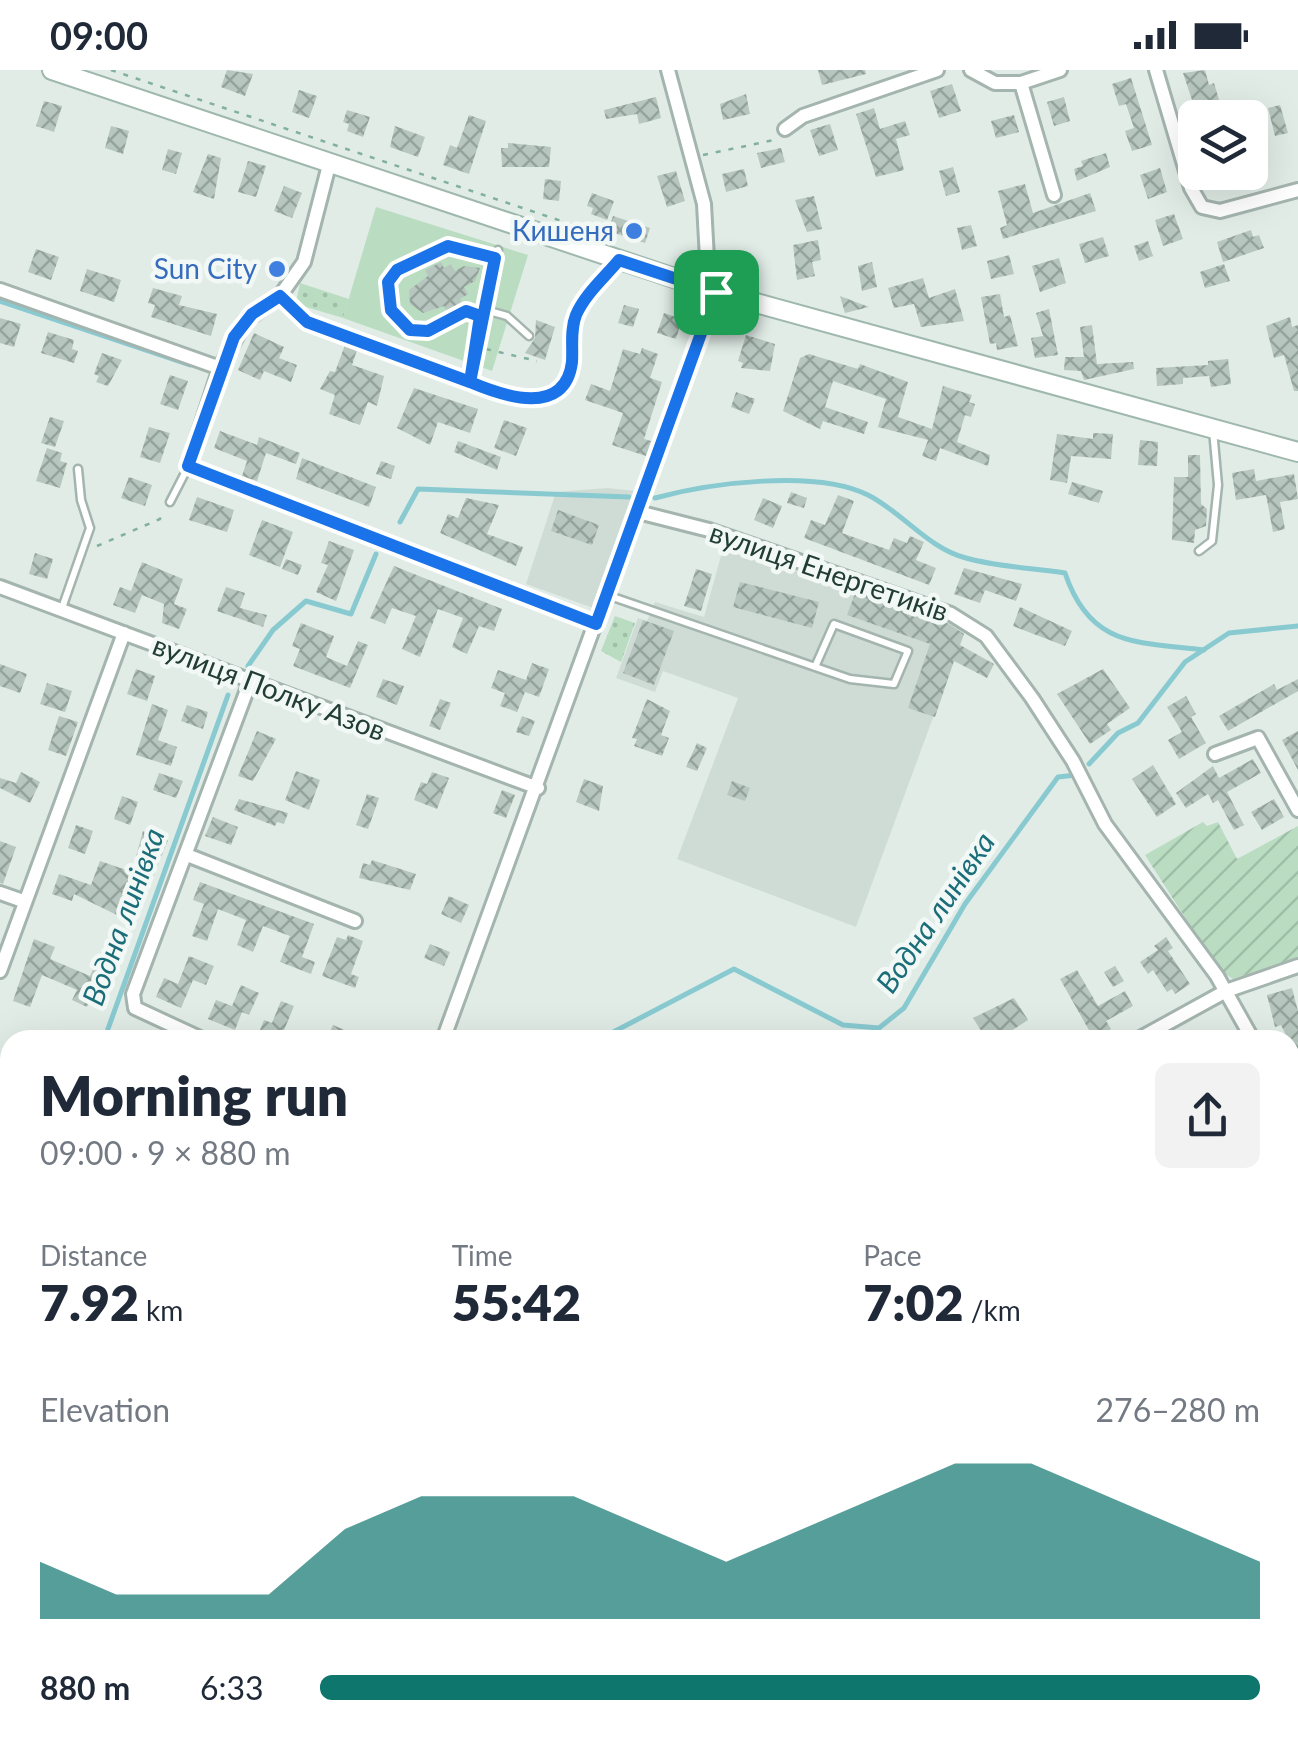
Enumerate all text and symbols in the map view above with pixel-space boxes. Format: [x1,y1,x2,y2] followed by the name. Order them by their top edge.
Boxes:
[50,12,148,58] text: 09:00
[1178,100,1268,190] map controls
[1178,100,1268,190] button: layers
[512,213,614,247] place label: Кишеня
[623,220,645,242] marker: Кишеня
[674,250,759,335] pin
[154,251,258,285] place label: Sun City
[266,258,288,280] marker: Sun City
[689,265,744,320] icon: arrive
[706,514,953,628] street label: вулиця Енергетиків
[148,627,390,747] street label: вулиця Полку Азов
[73,823,171,1010] water label: Водна линівка
[867,825,1001,999] water label: Водна линівка
[40,1062,348,1128] text: Morning run
[1155,1063,1260,1168] button: share
[40,1133,291,1172] text: 09:00 · 9 × 880 m
[40,1238,147,1272] text: Distance
[452,1238,513,1272] text: Time
[863,1238,922,1272] text: Pace
[40,1272,139,1332] text: 7.92
[452,1272,581,1332] text: 55:42
[863,1272,964,1332] text: 7:02
[139,1293,183,1327] text: km
[964,1293,1021,1327] text: /km
[40,1390,170,1429] text: Elevation
[1096,1390,1260,1429] text: 276–280 m
[40,1668,130,1707] text: 880 m
[200,1668,264,1707] text: 6:33

